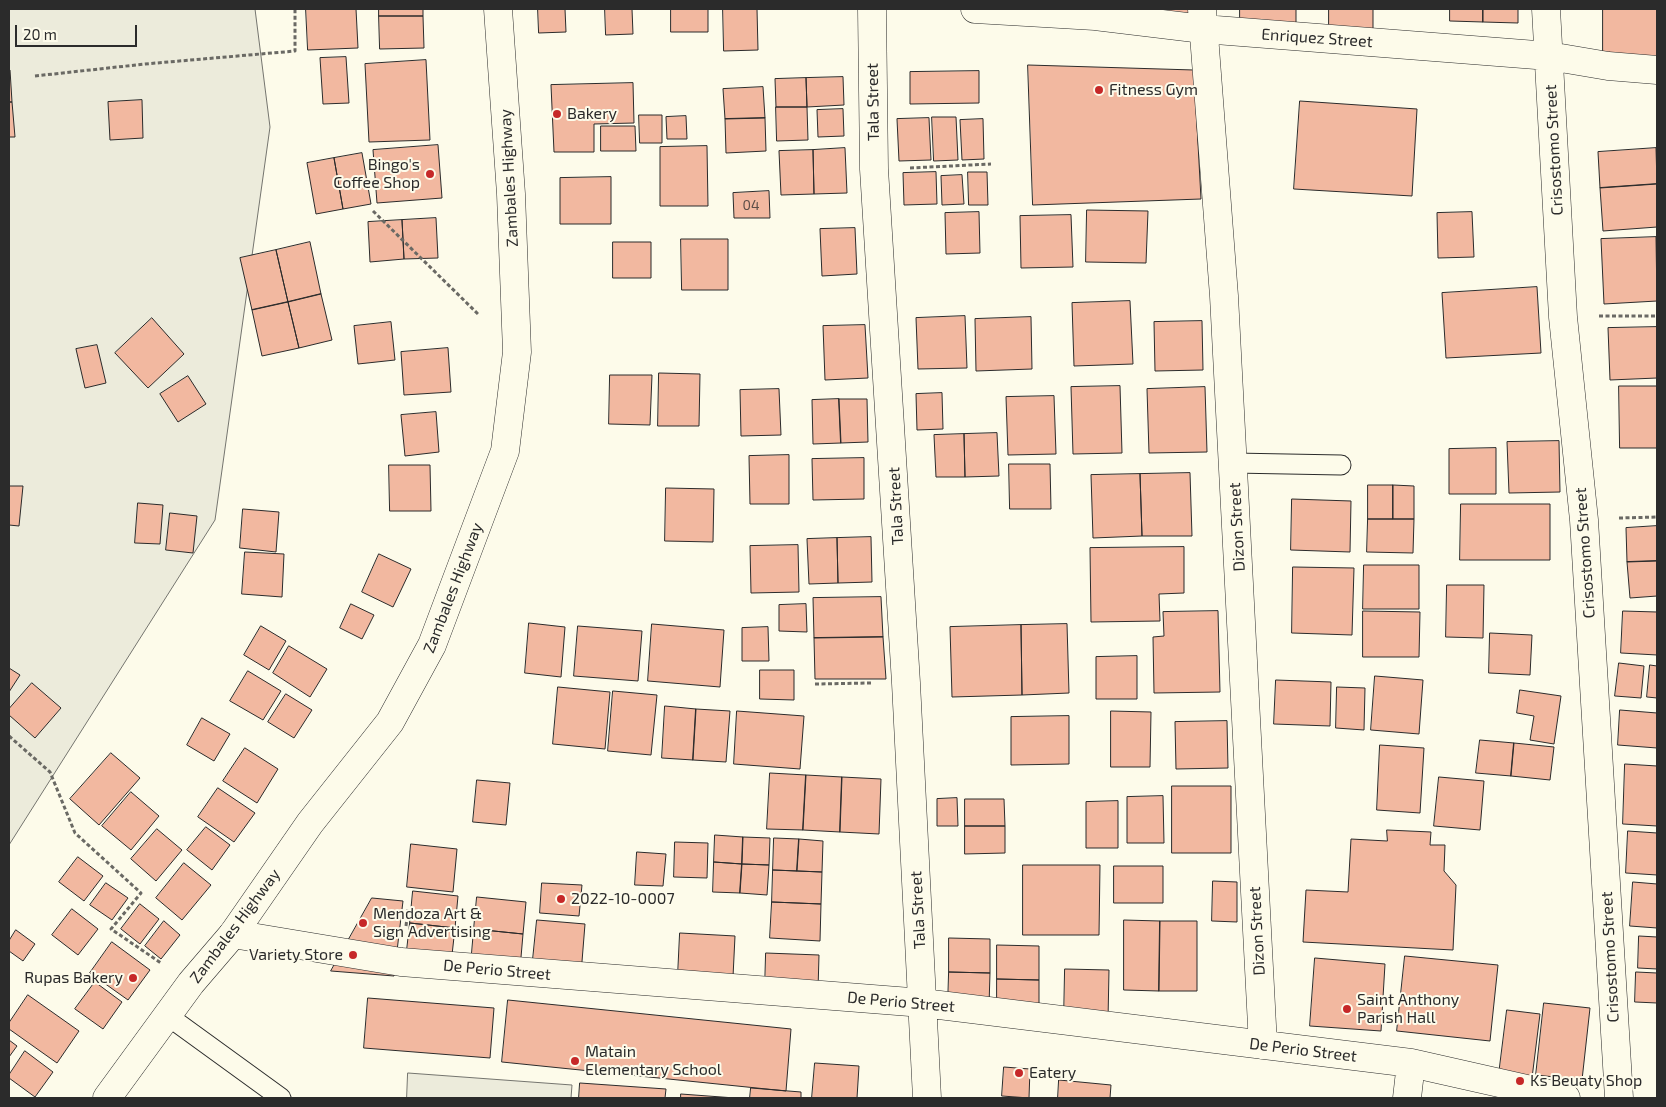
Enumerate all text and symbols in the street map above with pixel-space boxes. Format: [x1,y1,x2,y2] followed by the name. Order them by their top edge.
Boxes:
[18,15,140,47] scale bar
[23,25,57,43] text: 20 m
[1261,25,1373,51] street label: Enriquez Street
[863,63,883,141] street label: Tala Street
[1109,80,1198,100] place label: Fitness Gym
[1093,84,1105,96] marker: Fitness Gym
[1541,84,1567,216] street label: Crisostomo Street
[567,104,617,124] place label: Bakery
[551,108,563,120] marker: Bakery
[496,109,522,247] street label: Zambales Highway
[333,155,420,193] place label: Bingo's Coffee Shop
[424,168,436,180] marker: Bingo's Coffee Shop
[742,197,760,213] house number: 04
[884,466,908,546] street label: Tala Street
[1225,482,1249,572] street label: Dizon Street
[1571,487,1599,619] street label: Crisostomo Street
[419,520,487,656] street label: Zambales Highway
[186,865,284,987] street label: Zambales Highway
[906,870,930,950] street label: Tala Street
[1245,886,1269,976] street label: Dizon Street
[571,889,675,909] place label: 2022-10-0007
[1597,891,1623,1023] street label: Crisostomo Street
[555,893,567,905] marker: 2022-10-0007
[373,904,491,942] place label: Mendoza Art & Sign Advertising
[357,917,369,929] marker: Mendoza Art & Sign Advertising
[249,945,343,965] place label: Variety Store
[347,949,359,961] marker: Variety Store
[442,956,552,984] street label: De Perio Street
[24,968,123,988] place label: Rupas Bakery
[127,972,139,984] marker: Rupas Bakery
[846,988,956,1016] street label: De Perio Street
[1357,990,1459,1028] place label: Saint Anthony Parish Hall
[1341,1003,1353,1015] marker: Saint Anthony Parish Hall
[1248,1034,1358,1066] street label: De Perio Street
[585,1042,722,1080] place label: Matain Elementary School
[569,1055,581,1067] marker: Matain Elementary School
[1029,1063,1076,1083] place label: Eatery
[1013,1067,1025,1079] marker: Eatery
[1530,1071,1642,1091] place label: Ks Beuaty Shop
[1514,1075,1526,1087] marker: Ks Beuaty Shop

